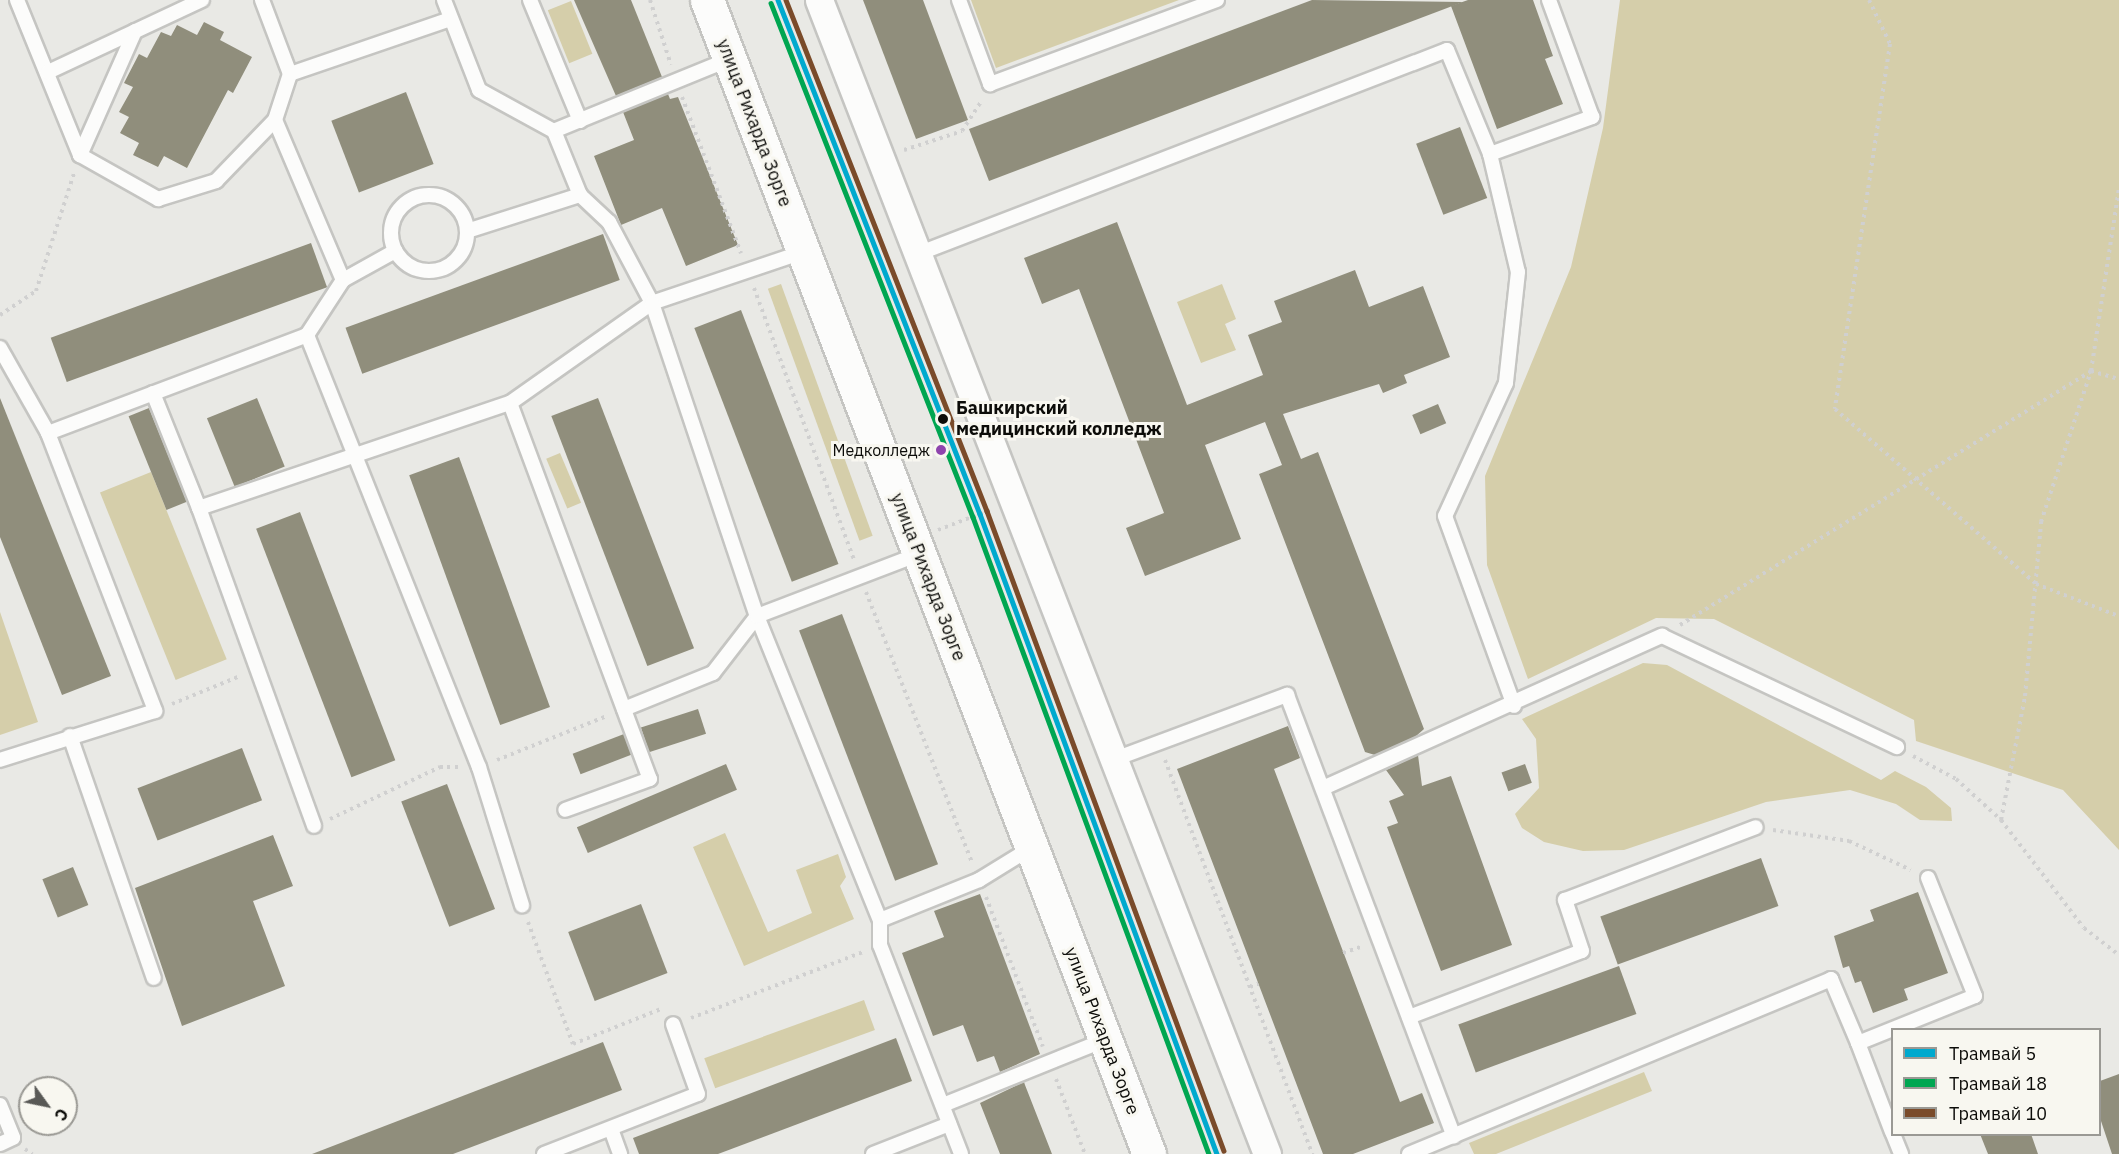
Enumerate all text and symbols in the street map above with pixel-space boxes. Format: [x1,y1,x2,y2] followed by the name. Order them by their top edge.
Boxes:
[712,36,796,210] street label: улица Рихарда Зорге
[956,398,1162,440] place label: Башкирский медицинский колледж
[934,410,952,428] marker: Башкирский медицинский колледж
[832,440,930,460] place label: Медколледж
[935,444,947,456] marker: Медколледж
[886,490,970,664] street label: улица Рихарда Зорге
[1060,944,1144,1118] street label: улица Рихарда Зорге
[1891,1028,2101,1136] legend
[1949,1042,2036,1065] text: Трамвай 5
[1949,1072,2047,1095] text: Трамвай 18
[18,1076,78,1136] north arrow
[1949,1102,2047,1125] text: Трамвай 10
[50,1105,73,1125] text: С

